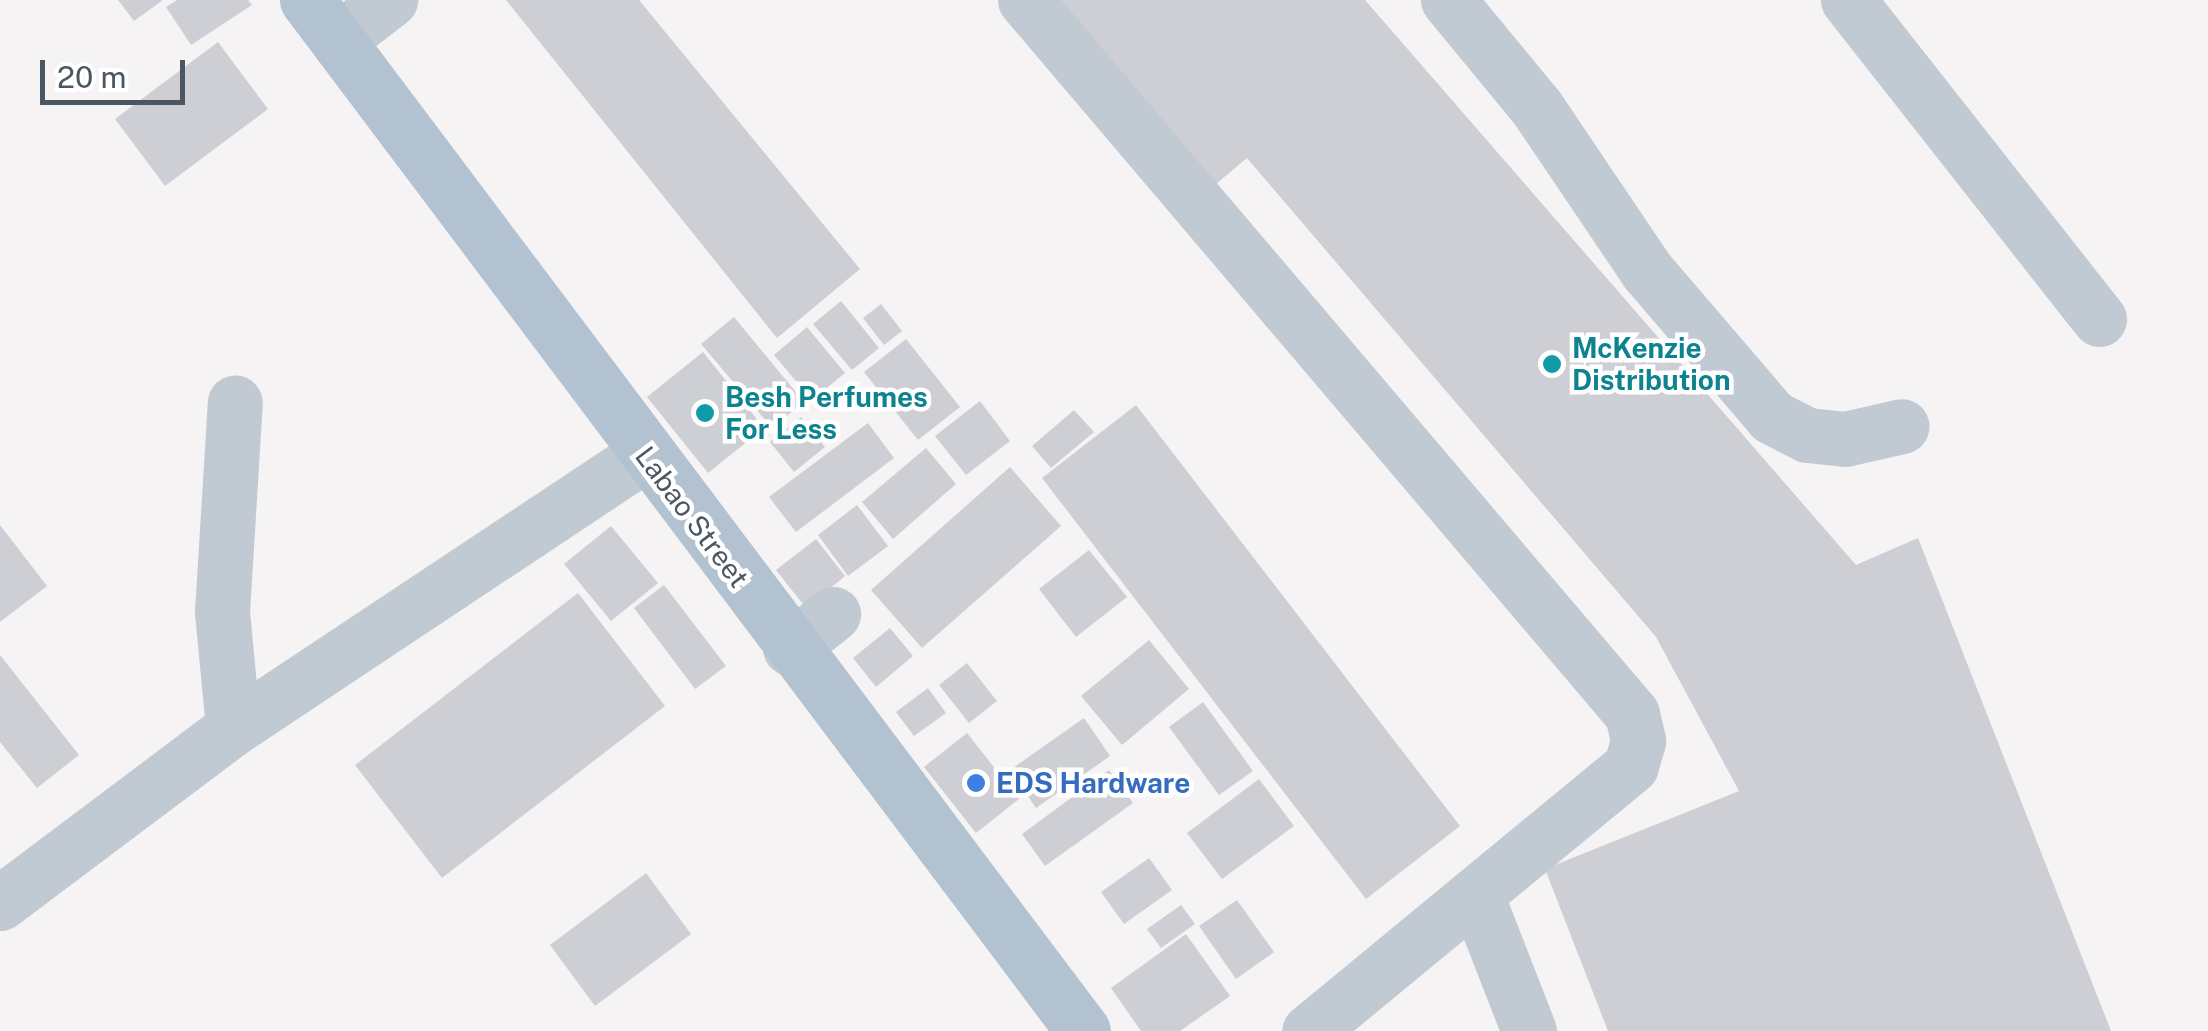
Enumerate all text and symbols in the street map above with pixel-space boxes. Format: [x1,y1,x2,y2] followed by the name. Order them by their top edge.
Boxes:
[45,40,190,102] scale bar
[57,59,126,95] text: 20 m
[1572,331,1731,397] place label: McKenzie Distribution
[1541,353,1563,375] marker: McKenzie Distribution
[725,380,928,446] place label: Besh Perfumes For Less
[694,402,716,424] marker: Besh Perfumes For Less
[628,440,756,594] street label: Labao Street
[996,766,1190,800] place label: EDS Hardware
[965,772,987,794] marker: EDS Hardware

